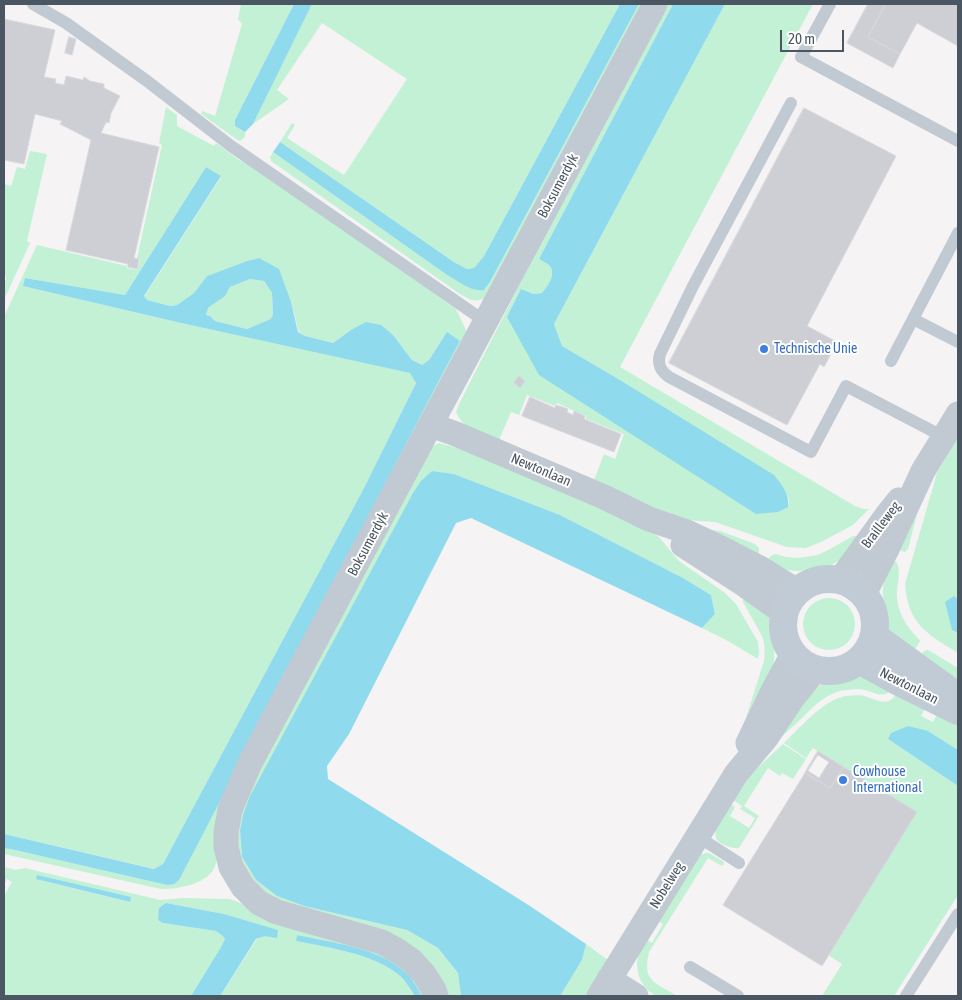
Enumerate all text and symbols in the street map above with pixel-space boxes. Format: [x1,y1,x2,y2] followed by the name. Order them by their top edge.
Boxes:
[782,20,846,52] scale bar
[788,30,815,47] text: 20 m
[534,151,582,221] street label: Boksumerdyk
[774,341,857,357] place label: Technische Unie
[758,343,770,355] marker: Technische Unie
[508,450,574,490] street label: Newtonlaan
[858,498,904,552] street label: Brailleweg
[344,509,392,579] street label: Boksumerdyk
[877,664,941,708] street label: Newtonlaan
[853,764,922,796] place label: Cowhouse International
[837,774,849,786] marker: Cowhouse International
[646,859,688,911] street label: Nobelweg

